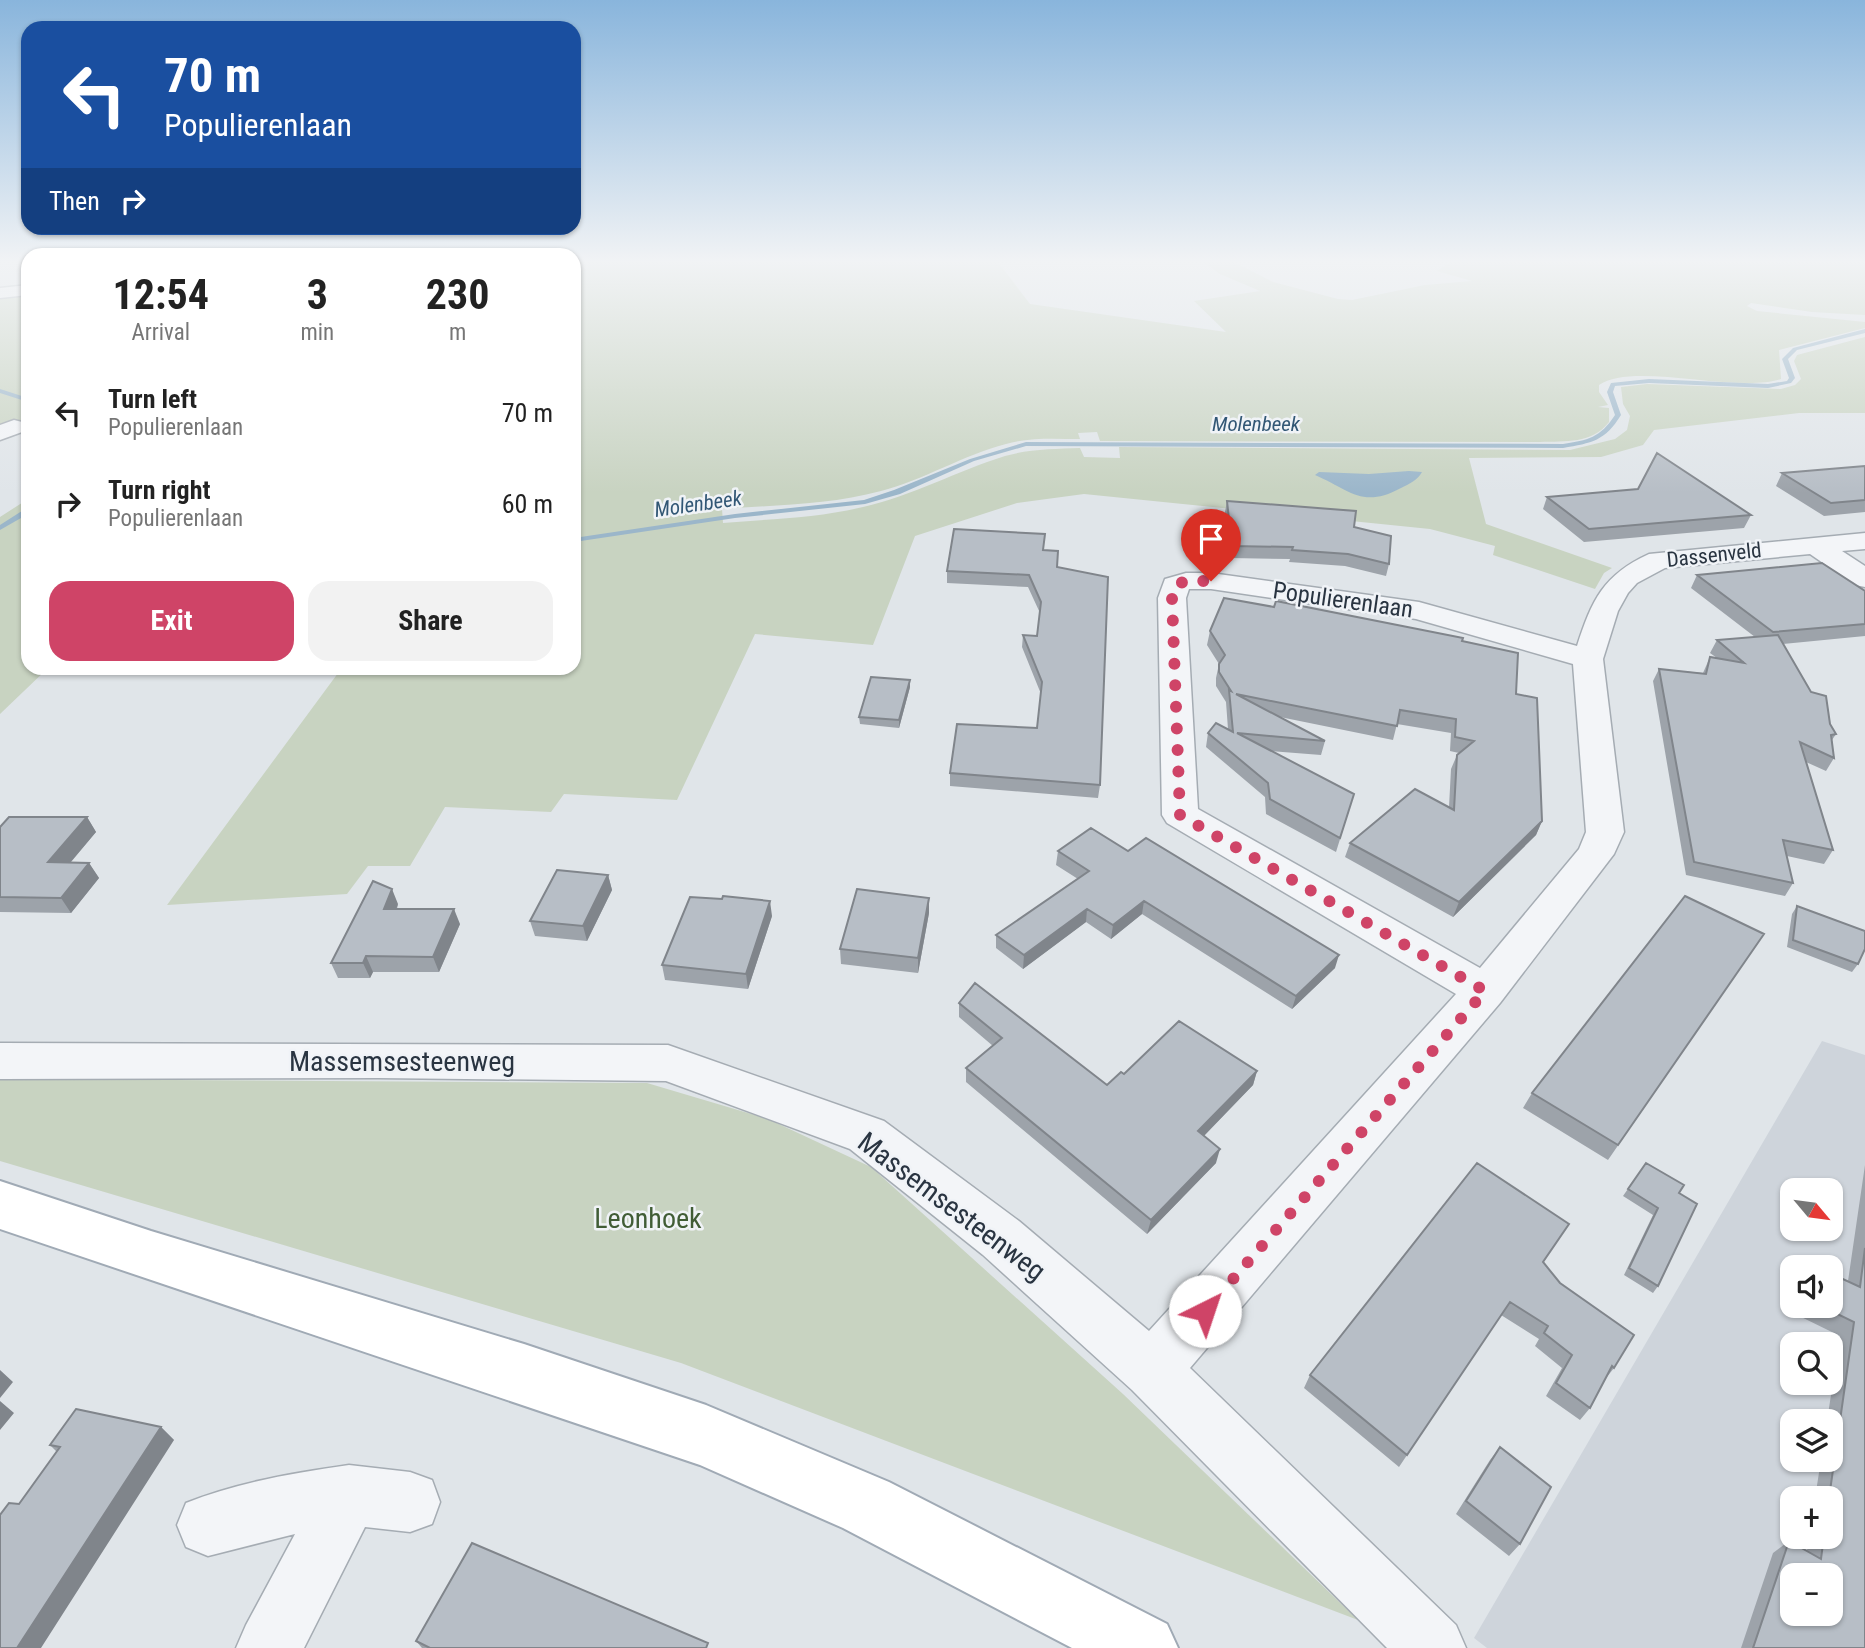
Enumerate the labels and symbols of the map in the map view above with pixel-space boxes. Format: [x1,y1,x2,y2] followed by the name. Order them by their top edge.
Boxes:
[1212,412,1301,436] water label: Molenbeek
[653,486,744,522] water label: Molenbeek
[1181,509,1241,581] pin
[1665,538,1763,572] street label: Dassenveld
[1271,576,1415,624] street label: Populierenlaan
[289,1045,515,1078] street label: Massemsesteenweg
[851,1125,1052,1288] street label: Massemsesteenweg
[1780,1178,1843,1241] north arrow
[594,1202,702,1235] park label: Leonhoek
[1168,1274,1242,1348] position arrow

